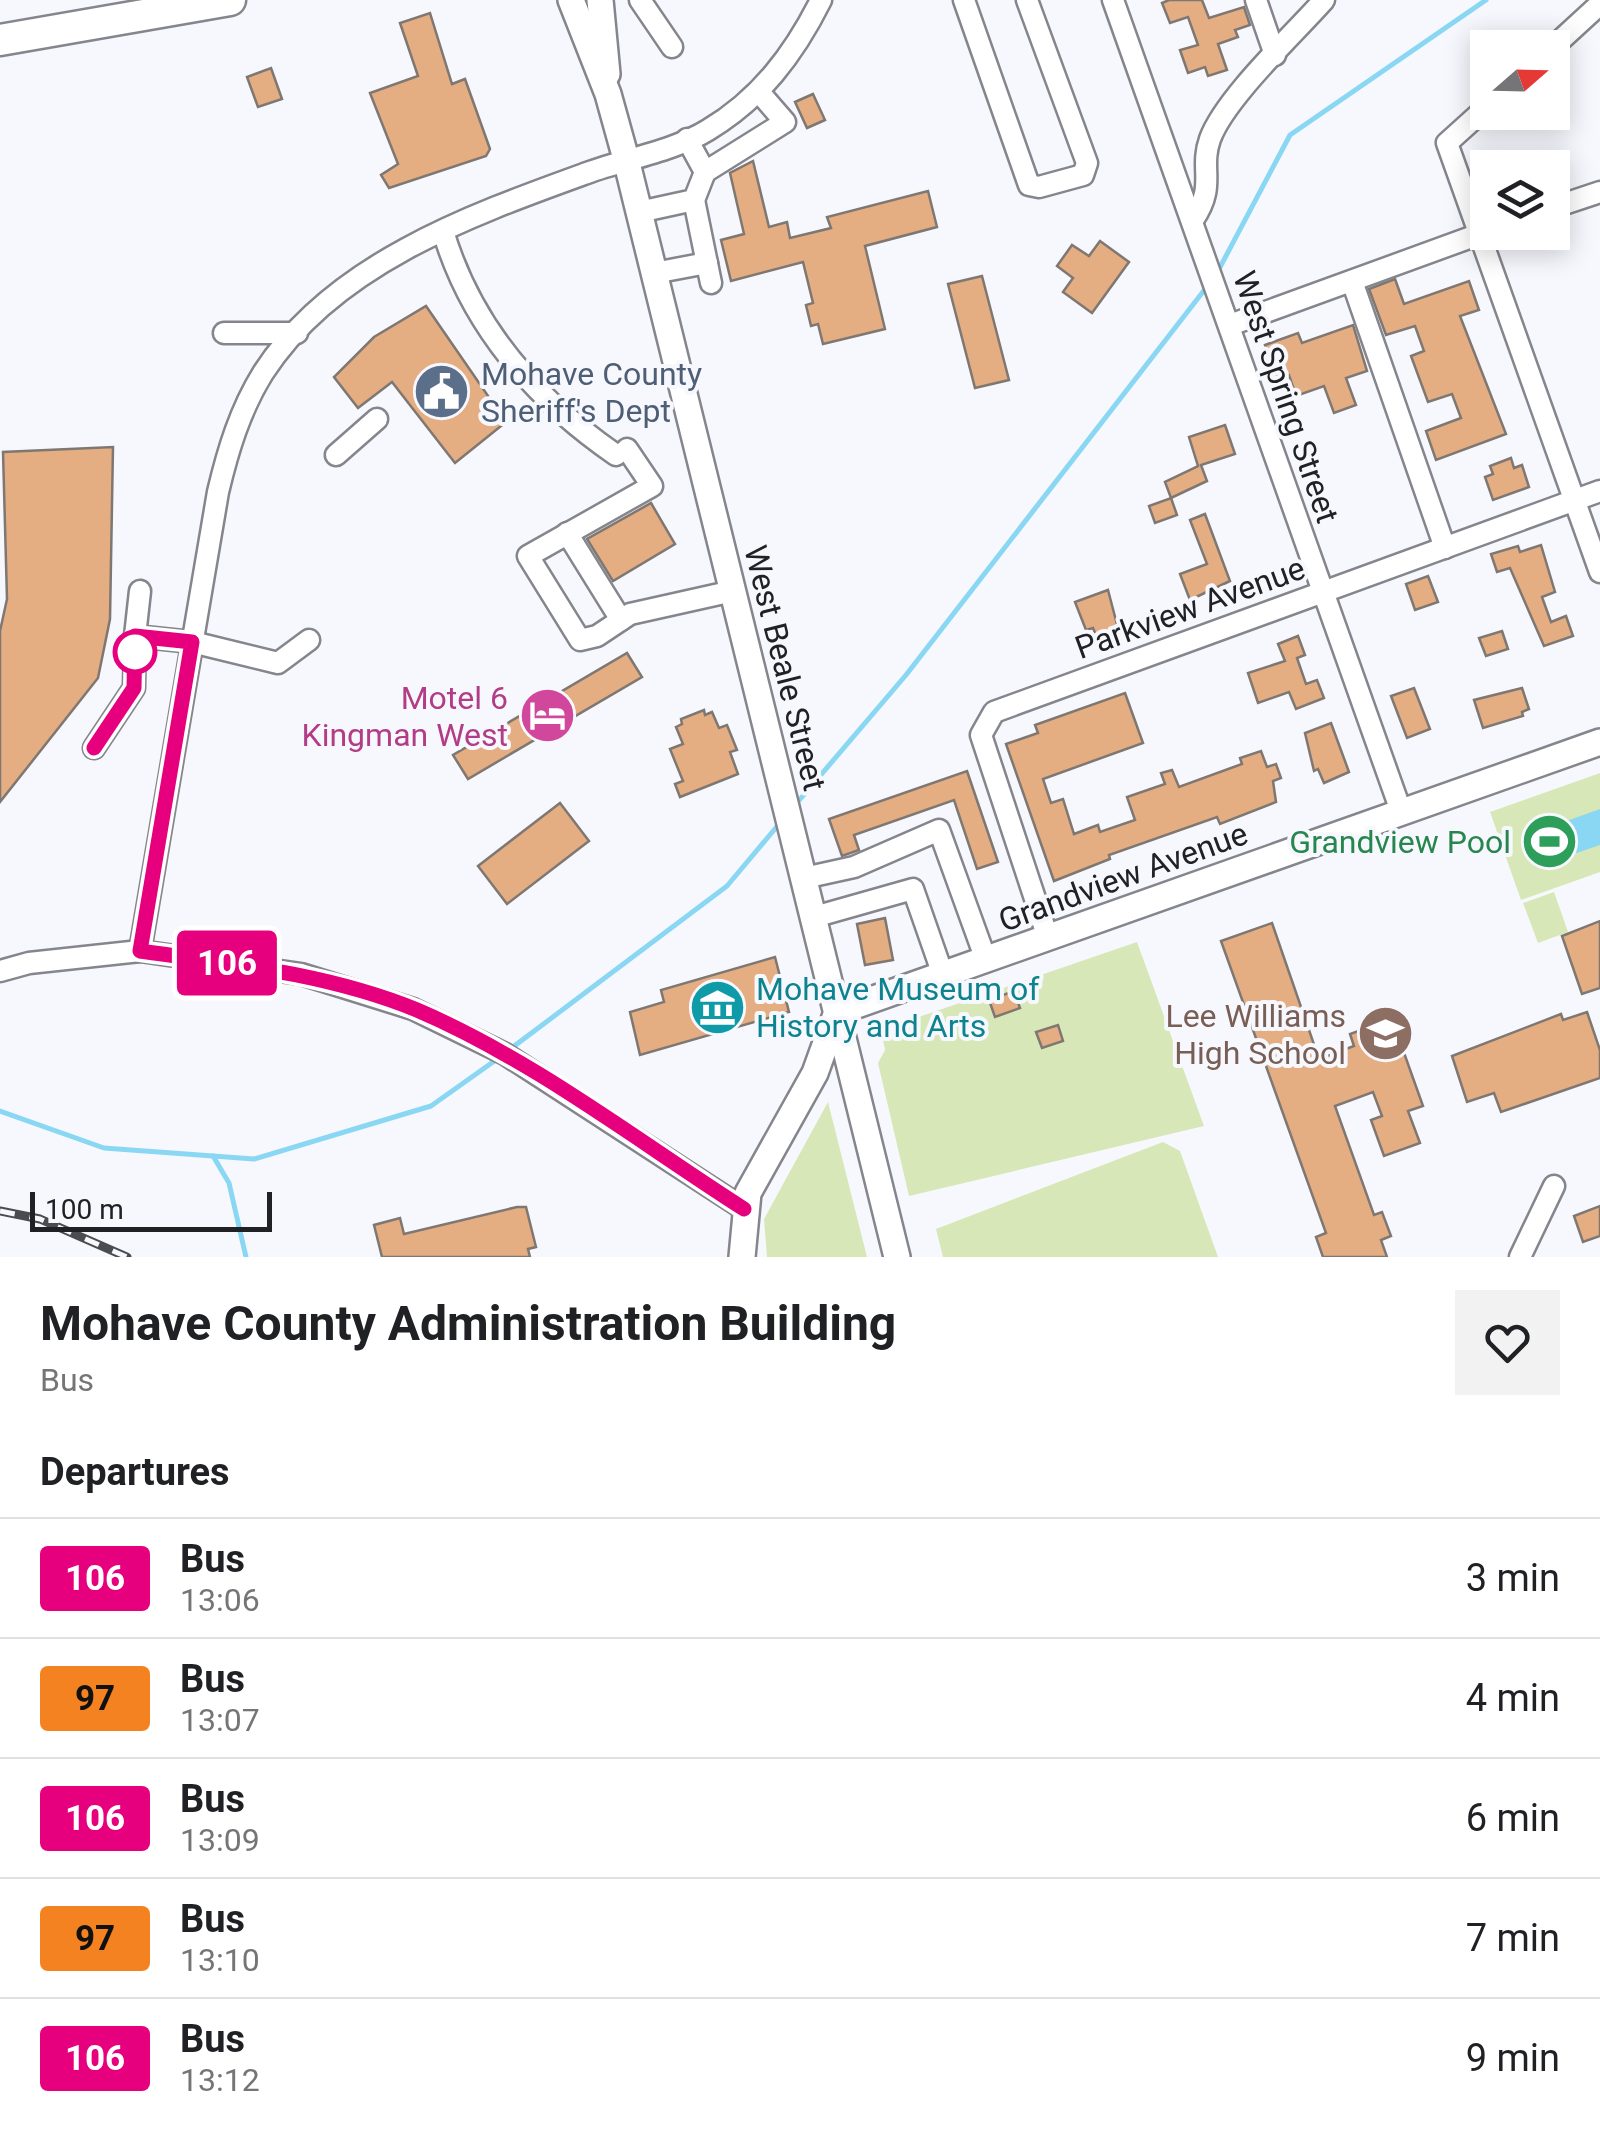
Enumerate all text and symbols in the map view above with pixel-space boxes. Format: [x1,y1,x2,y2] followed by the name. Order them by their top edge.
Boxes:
[1470,30,1570,130] north arrow
[1470,30,1570,250] map controls
[1470,150,1570,250] button: layers
[1225,266,1347,528] street label: West Spring Street
[481,355,702,430] place label: Mohave County Sheriff's Dept
[412,362,472,422] public building icon: Mohave County Sheriff's Dept
[736,542,834,794] street label: West Beale Street
[1070,549,1310,667] street label: Parkview Avenue
[114,631,156,673] unlabelled marker
[302,679,508,754] place label: Motel 6 Kingman West
[517,686,577,746] hotel icon: Motel 6 Kingman West
[1520,812,1580,872] sports icon: Grandview Pool
[993,814,1253,940] street label: Grandview Avenue
[1289,823,1511,861] place label: Grandview Pool
[170,930,284,996] line badge: 106
[197,943,257,984] text: 106
[756,970,1040,1045] place label: Mohave Museum of History and Arts
[687,977,747,1037] museum icon: Mohave Museum of History and Arts
[1165,997,1346,1072] place label: Lee Williams High School
[1355,1004,1415,1064] school or university icon: Lee Williams High School
[30,1187,272,1232] scale bar
[45,1193,124,1226] text: 100 m
[1455,1290,1560,1395] button: heart
[40,1295,896,1352] text: Mohave County Administration Building
[40,1361,94,1399] text: Bus
[40,1450,230,1494] text: Departures
[180,1537,245,1581] text: Bus
[1466,1556,1560,1600] text: 3 min
[65,1558,125,1599] text: 106
[180,1581,260,1619] text: 13:06
[180,1657,245,1701] text: Bus
[1466,1676,1560,1720] text: 4 min
[75,1678,115,1719] text: 97
[180,1701,260,1739] text: 13:07
[180,1777,245,1821] text: Bus
[1466,1796,1560,1840] text: 6 min
[65,1798,125,1839] text: 106
[180,1821,260,1859] text: 13:09
[180,1897,245,1941] text: Bus
[1466,1916,1560,1960] text: 7 min
[75,1918,115,1959] text: 97
[180,1941,260,1979] text: 13:10
[180,2017,245,2061] text: Bus
[1466,2036,1560,2080] text: 9 min
[65,2038,125,2079] text: 106
[180,2061,260,2099] text: 13:12

